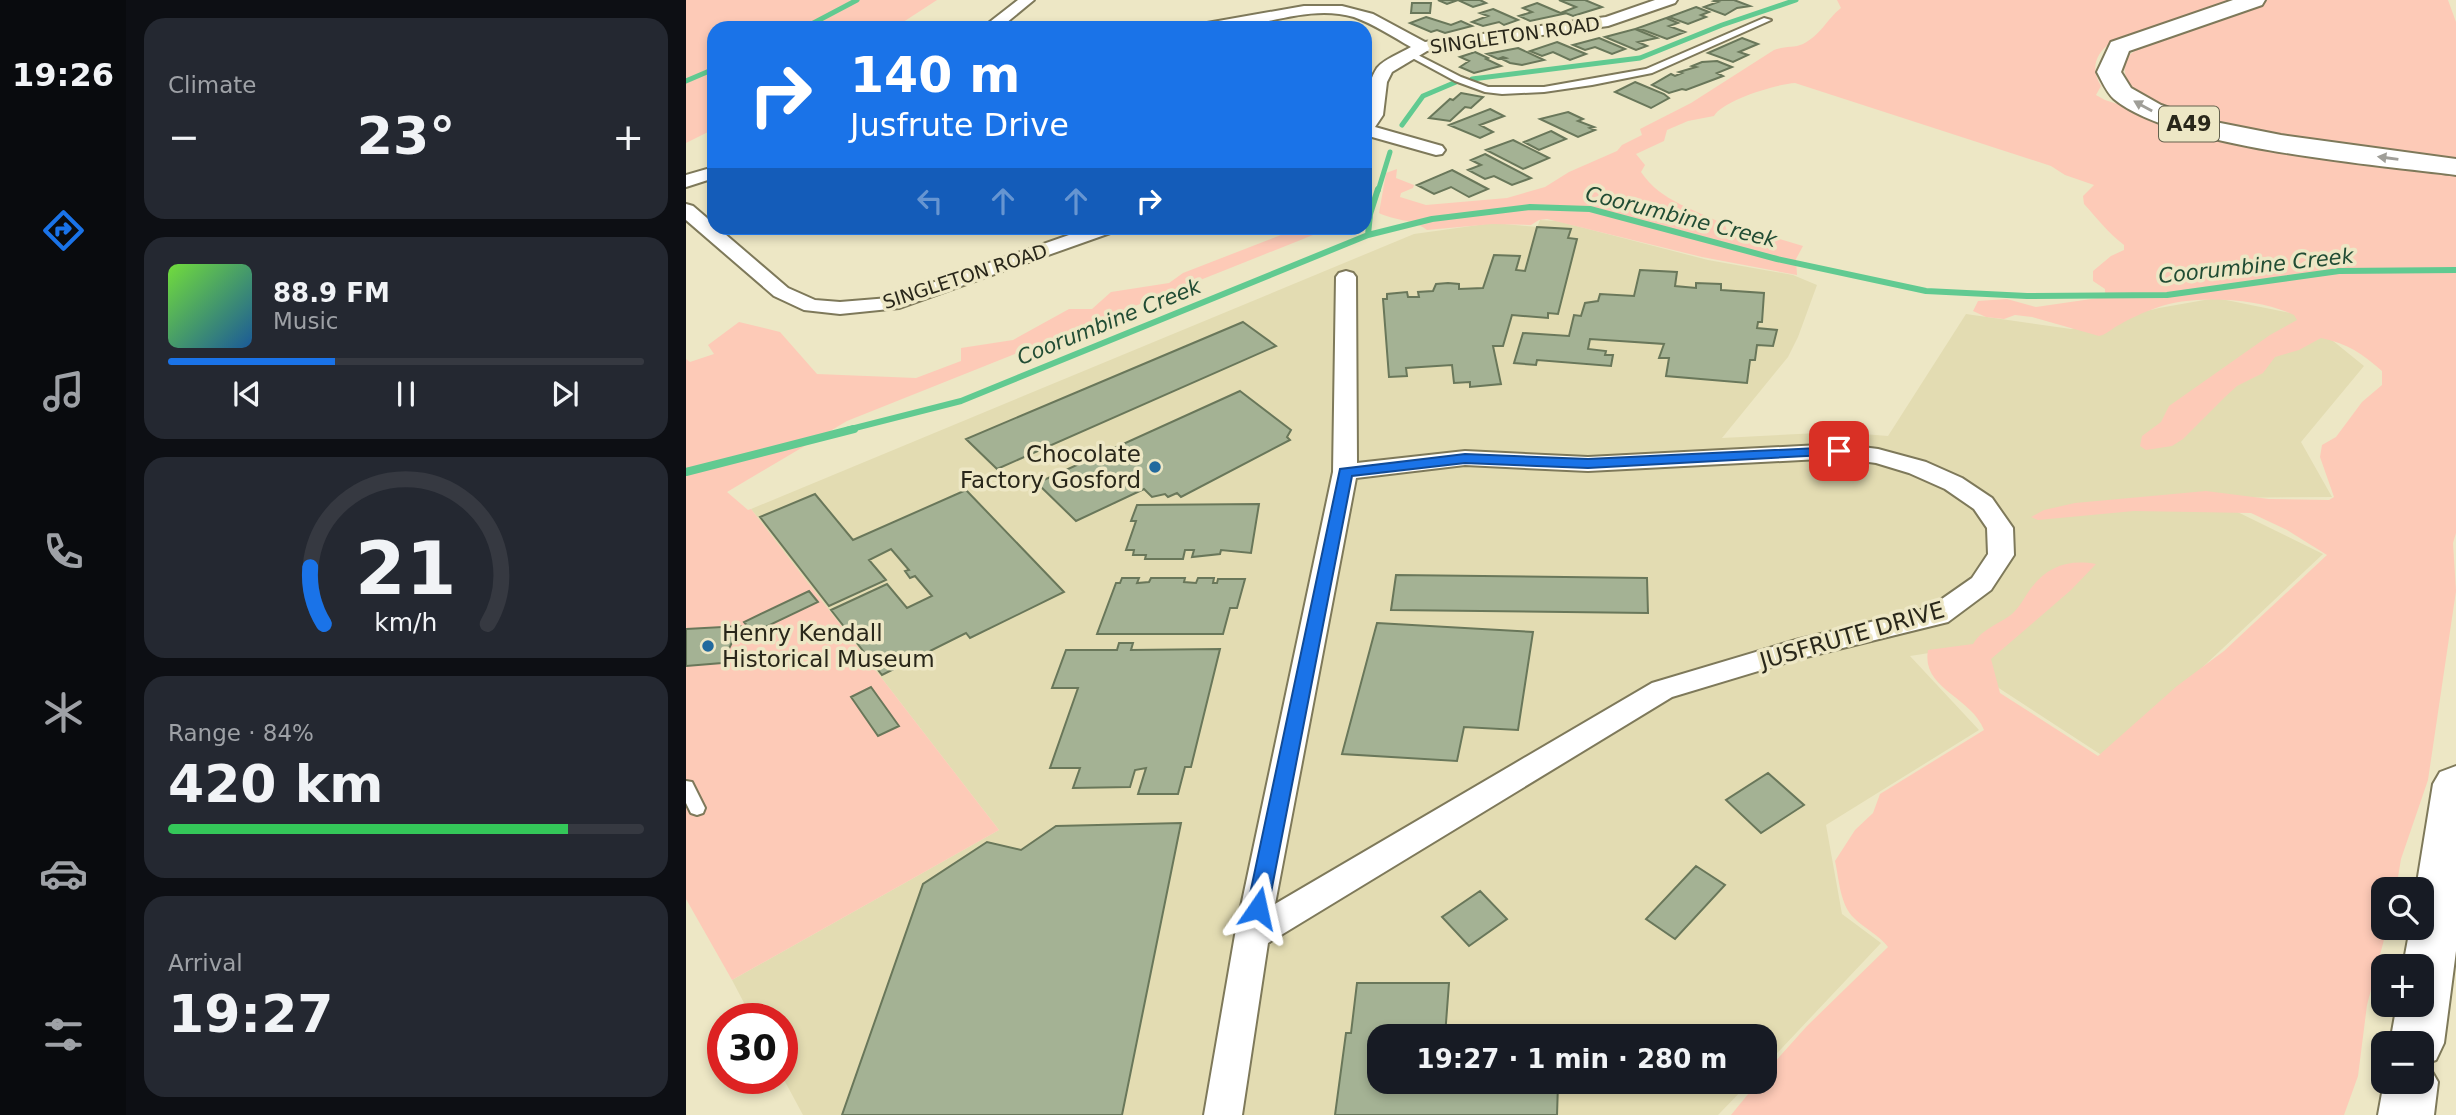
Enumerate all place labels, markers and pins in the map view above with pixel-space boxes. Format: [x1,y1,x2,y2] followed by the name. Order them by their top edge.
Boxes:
[1809,421,1869,481] pin
[960,441,1141,493] place label: Chocolate Factory Gosford
[1147,459,1163,475] marker: Chocolate Factory Gosford
[722,620,935,672] place label: Henry Kendall Historical Museum
[700,638,716,654] marker: Henry Kendall Historical Museum

